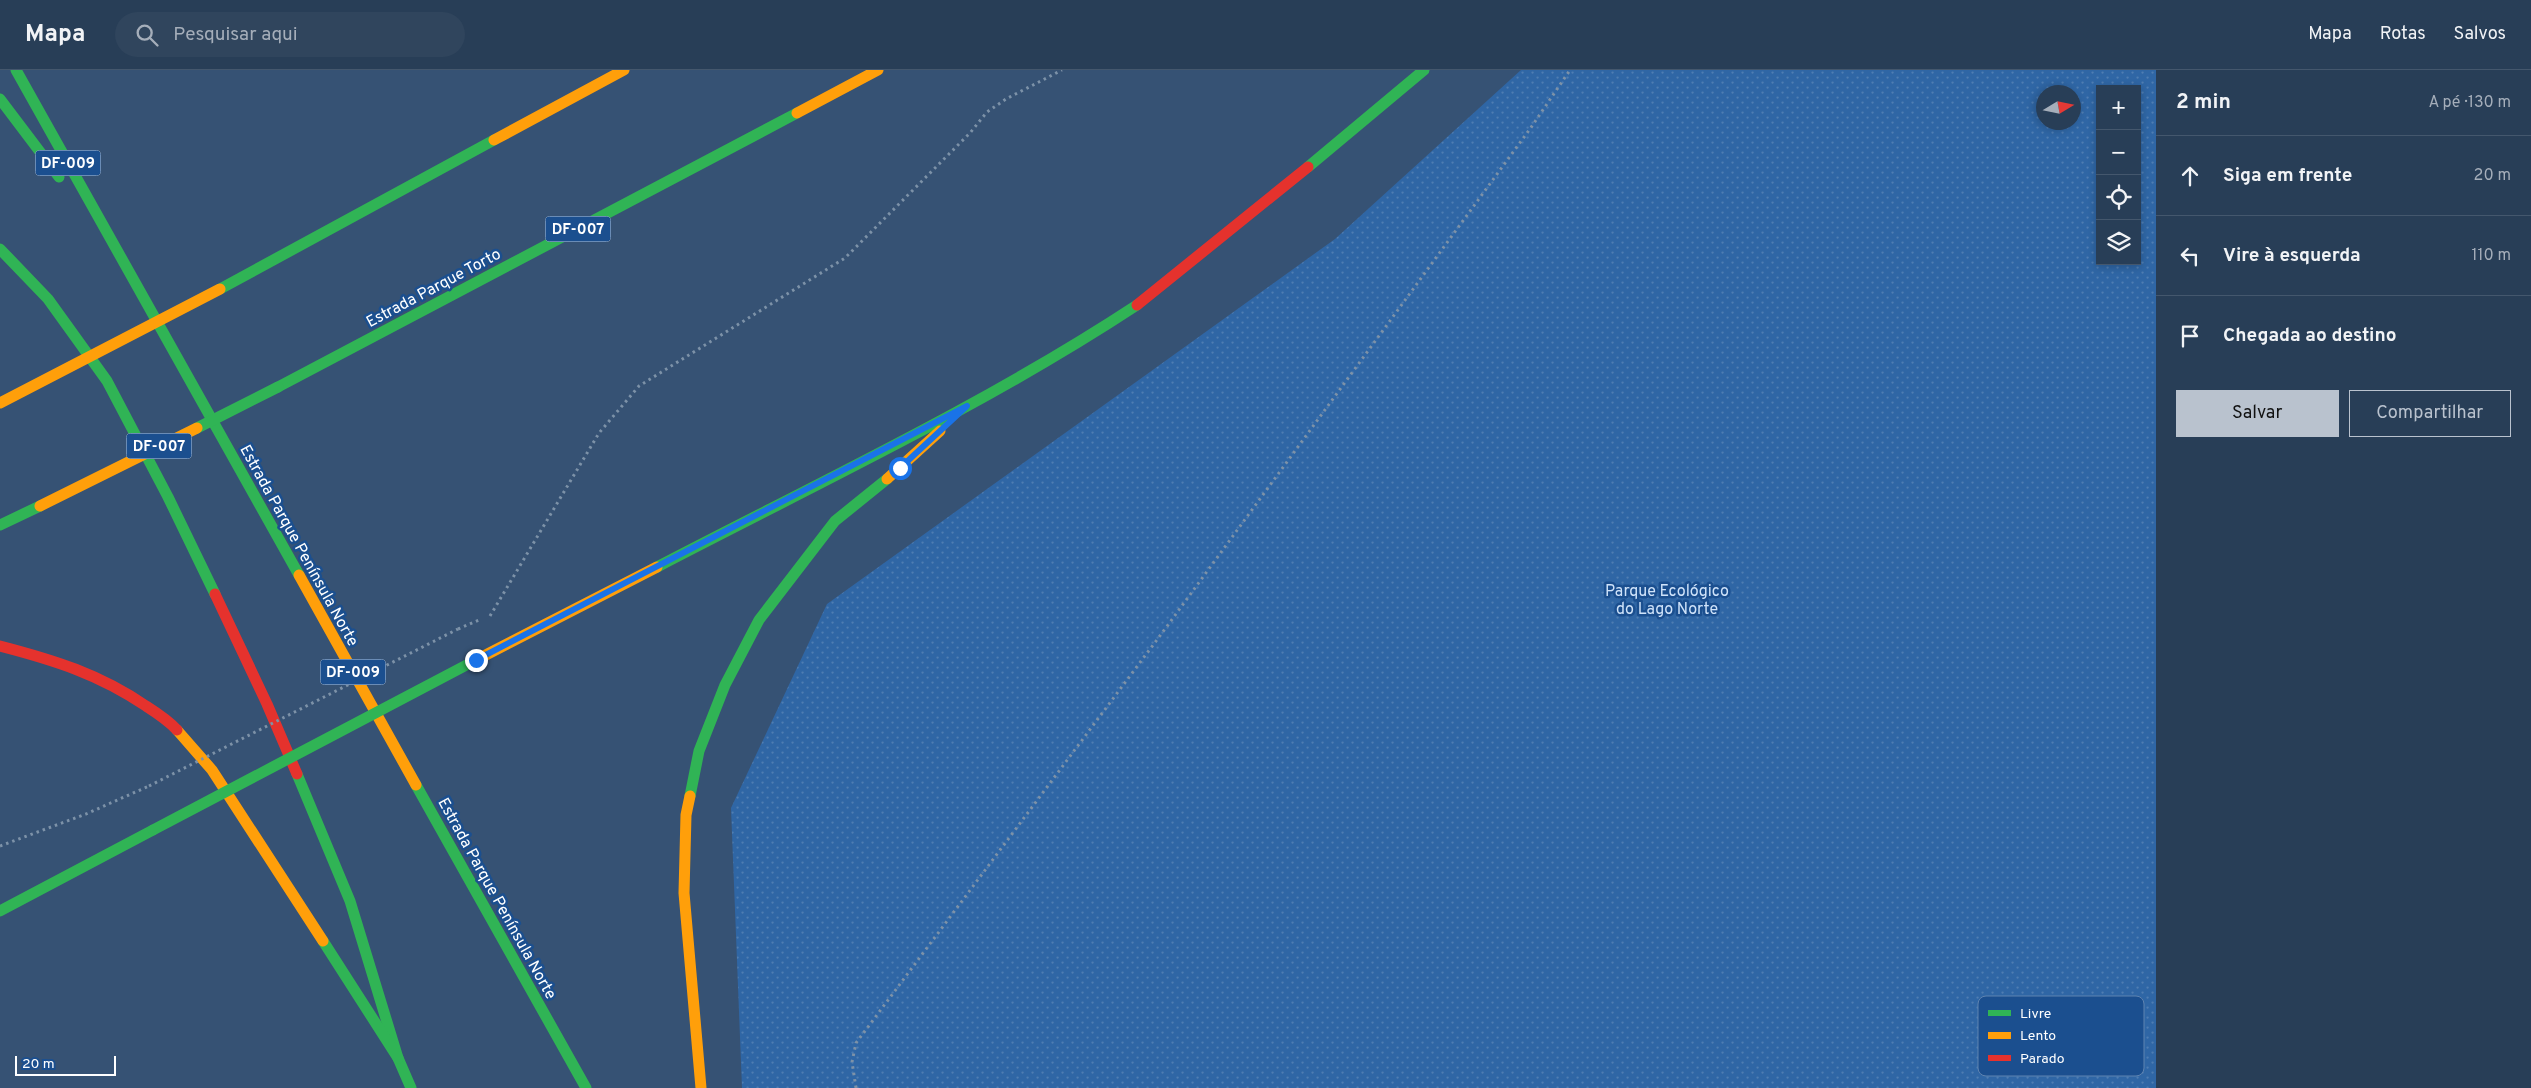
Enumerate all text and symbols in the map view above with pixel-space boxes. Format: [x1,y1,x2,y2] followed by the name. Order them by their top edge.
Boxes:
[115,12,465,57] search box
[25,20,85,50] text: Mapa
[133,21,161,49] icon: search
[173,23,298,47] text: Pesquisar aqui
[2308,23,2352,46] text: Mapa
[2380,23,2426,46] text: Rotas
[2454,23,2506,46] text: Salvos
[2036,85,2081,130] north arrow
[2096,85,2141,265] map controls
[2096,85,2141,130] button: +
[2176,89,2231,116] text: 2 min
[2429,93,2511,113] text: A pé · 130 m
[2096,130,2141,175] button: −
[36,150,100,176] road number: DF-009
[2176,162,2204,190] icon: ahead
[2223,164,2352,188] text: Siga em frente
[2474,166,2511,186] text: 20 m
[2096,175,2141,220] button: locate
[546,216,610,242] road number: DF-007
[2096,220,2141,265] button: layers
[2176,242,2204,270] icon: left
[2223,244,2361,268] text: Vire à esquerda
[363,245,505,333] street label: Estrada Parque Torto
[2471,246,2511,266] text: 110 m
[2176,322,2204,350] icon: arrive
[2223,324,2397,348] text: Chegada ao destino
[2176,390,2339,437] button: Salvar
[2349,390,2511,437] button: Compartilhar
[126,434,192,458] road number: DF-007
[234,442,362,650] street label: Estrada Parque Península Norte
[889,457,912,480] route start
[1605,582,1729,620] park label: Parque Ecológico do Lago Norte
[465,649,488,672] route end
[320,660,386,684] road number: DF-009
[432,795,560,1003] street label: Estrada Parque Península Norte
[1978,996,2144,1076] legend
[2020,1006,2051,1023] text: Livre
[2020,1028,2056,1045] text: Lento
[2020,1051,2065,1068] text: Parado
[15,1053,116,1076] scale bar
[22,1056,55,1073] text: 20 m

